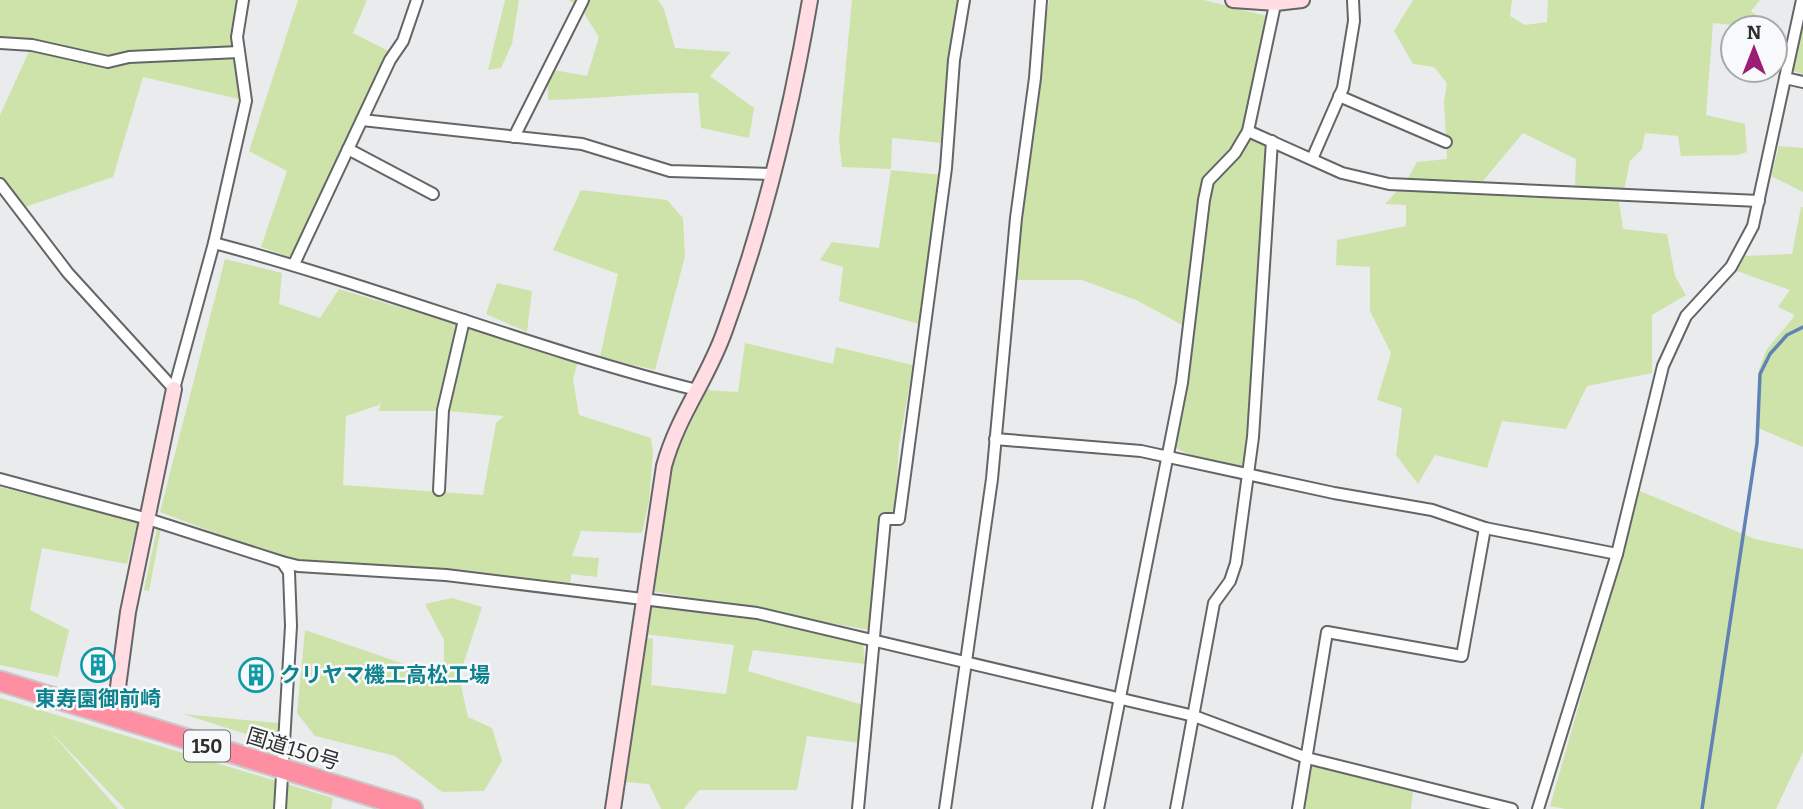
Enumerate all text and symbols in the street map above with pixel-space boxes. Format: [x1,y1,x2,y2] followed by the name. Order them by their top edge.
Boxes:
[1719,14,1789,84] north arrow
[1747,21,1762,44] text: N
[79,646,117,684] building icon: 東寿園御前崎
[237,656,275,694] building icon: クリヤマ機工高松工場
[280,662,490,688] place label: クリヤマ機工高松工場
[35,686,161,712] place label: 東寿園御前崎
[243,723,343,775] street label: 国道150号
[184,730,230,762] road number: 150

